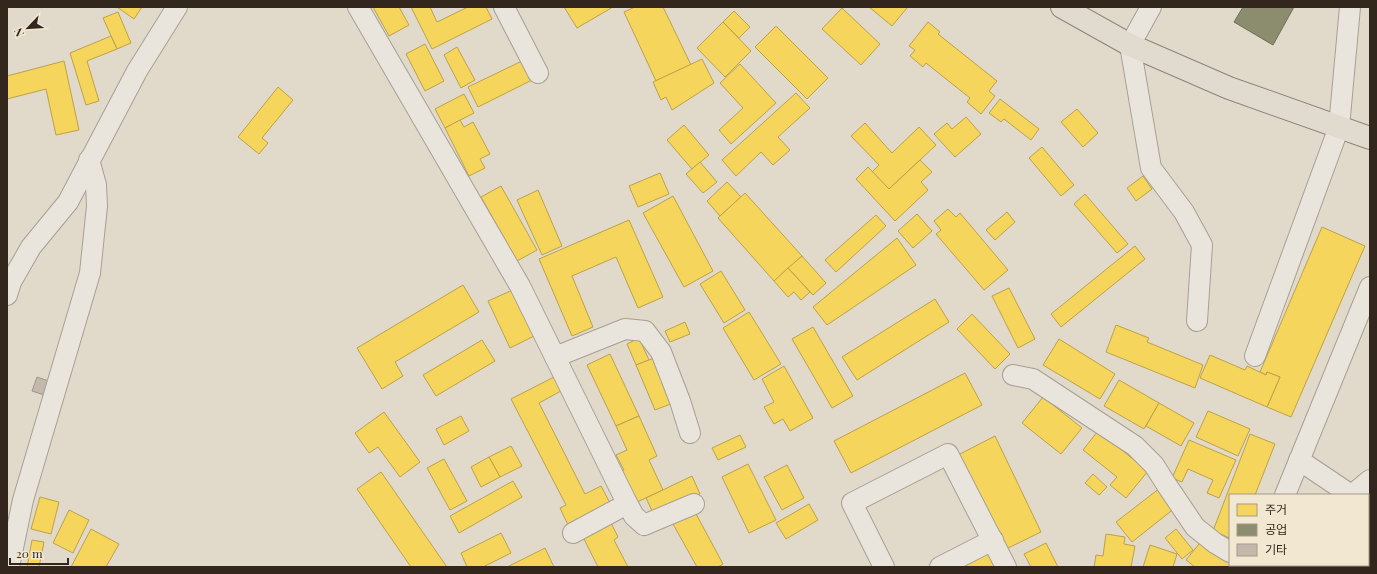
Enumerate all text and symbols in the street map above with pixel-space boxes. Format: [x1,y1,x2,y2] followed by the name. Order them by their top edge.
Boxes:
[8,8,48,48] north arrow
[10,26,27,39] text: N
[1229,494,1369,566] legend
[1265,501,1287,517] text: 주거
[1265,521,1287,537] text: 공업
[10,540,68,566] scale bar
[1265,541,1287,557] text: 기타
[16,545,43,561] text: 20 m

